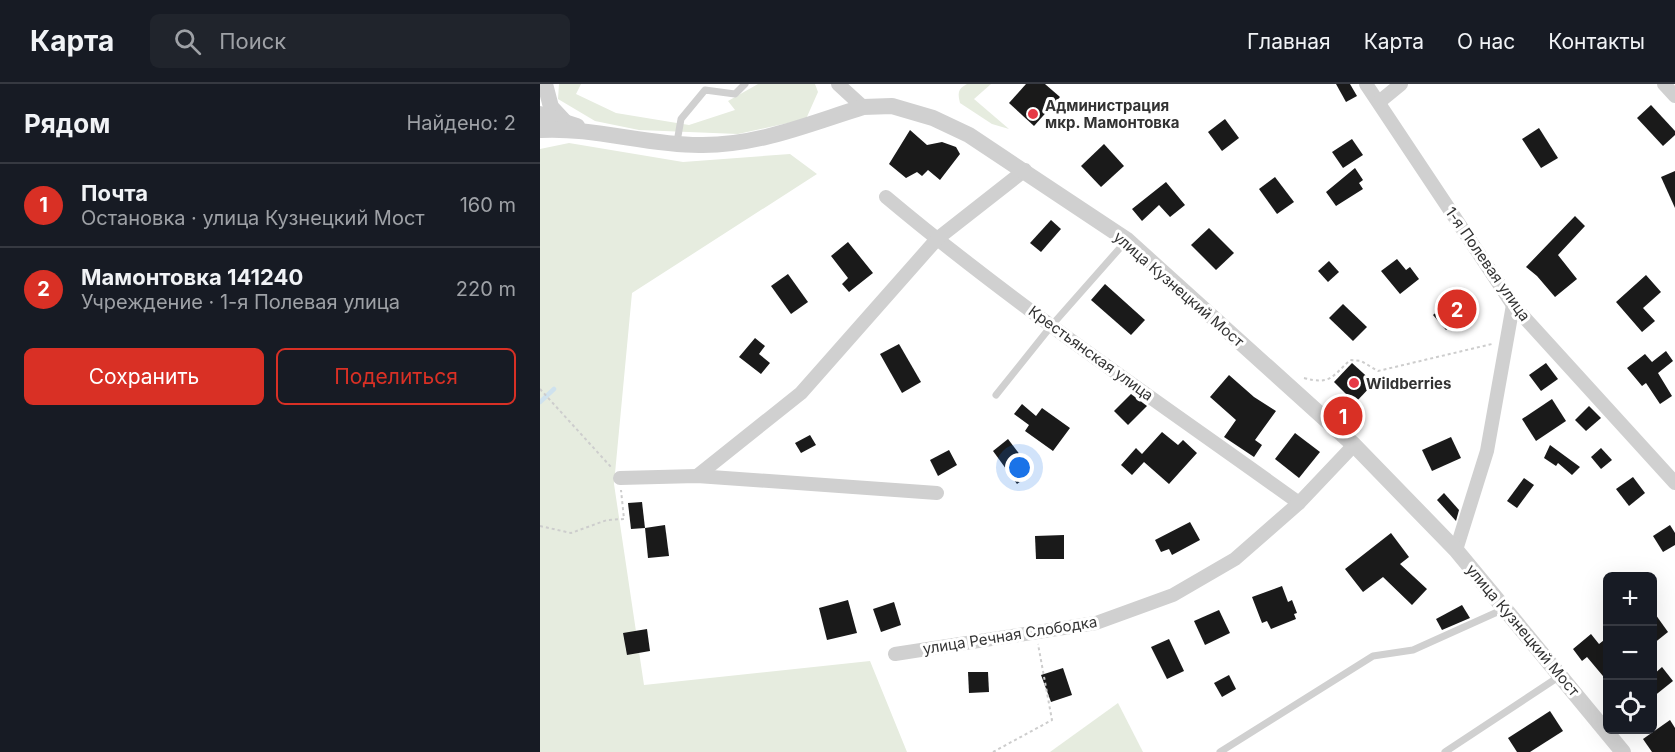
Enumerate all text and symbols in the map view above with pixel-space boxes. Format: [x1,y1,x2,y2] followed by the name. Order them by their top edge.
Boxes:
[150,14,570,68] search box
[30,24,114,58] text: Карта
[171,25,204,58] icon: search
[219,28,286,54] text: Поиск
[1247,29,1331,54] text: Главная
[1364,29,1424,54] text: Карта
[1457,29,1515,54] text: О нас
[1548,29,1645,54] text: Контакты
[1045,96,1179,132] place label: Администрация мкр. Мамонтовка
[1026,107,1040,121] marker: Администрация мкр. Мамонтовка
[24,108,110,139] text: Рядом
[406,111,516,135] text: Найдено: 2
[81,180,148,206] text: Почта
[39,193,48,217] text: 1
[460,193,516,217] text: 160 m
[1441,203,1535,325] street label: 1-я Полевая улица
[81,206,425,230] text: Остановка · улица Кузнецкий Мост
[1110,227,1248,351] street label: улица Кузнецкий Мост
[81,264,303,290] text: Мамонтовка 141240
[37,277,50,301] text: 2
[456,277,516,301] text: 220 m
[1438,286,1476,332] pin: 2
[81,290,400,314] text: Учреждение · 1-я Полевая улица
[1025,301,1157,405] street label: Крестьянская улица
[24,348,264,405] button: Сохранить
[276,348,516,405] button: Поделиться
[1366,374,1451,393] place label: Wildberries
[1347,376,1361,390] marker: Wildberries
[1324,394,1362,438] pin: 1
[1005,453,1034,482] your location
[1462,560,1584,700] street label: улица Кузнецкий Мост
[1603,572,1657,734] map controls
[1603,572,1657,626] button: +
[922,612,1098,658] street label: улица Речная Слободка
[1603,626,1657,680] button: −
[1603,680,1657,734] button: locate

